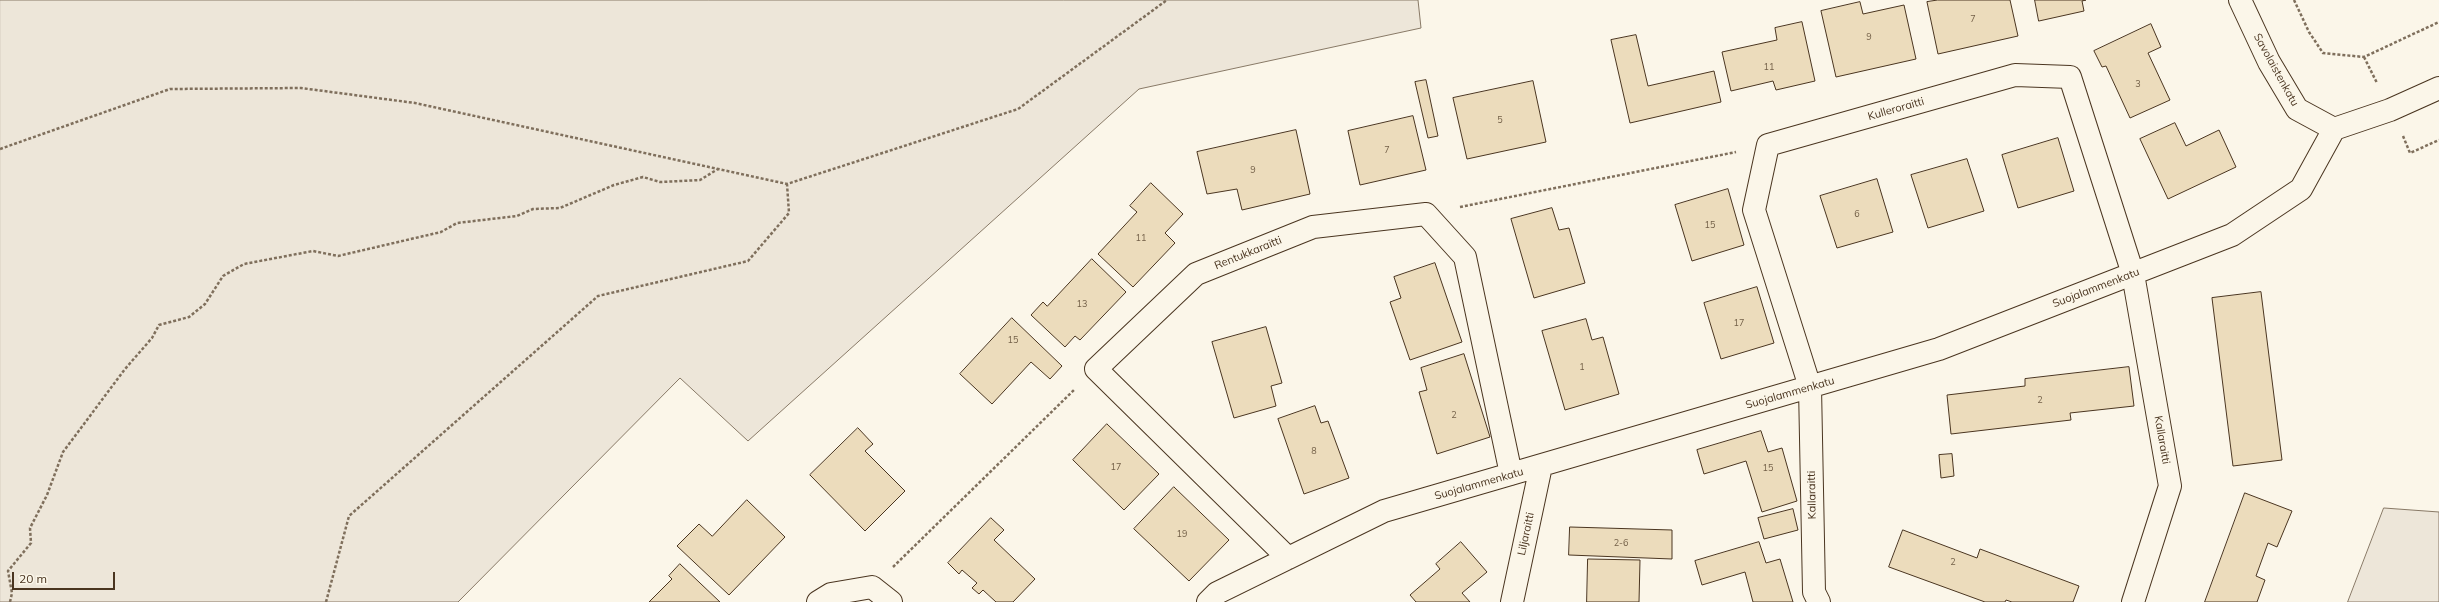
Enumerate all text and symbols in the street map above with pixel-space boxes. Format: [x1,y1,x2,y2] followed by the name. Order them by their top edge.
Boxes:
[1970,14,1976,24] house number: 7
[2251,31,2301,109] street label: Savolaistenkatu
[1866,32,1872,42] house number: 9
[1764,62,1774,72] house number: 11
[2135,79,2141,89] house number: 3
[1866,95,1926,123] street label: Kulleroraitti
[1497,115,1503,125] house number: 5
[1384,145,1390,155] house number: 7
[1250,165,1256,175] house number: 9
[1854,209,1860,219] house number: 6
[1705,220,1715,230] house number: 15
[1136,233,1146,243] house number: 11
[1212,234,1284,272] street label: Rentukkaraitti
[2051,265,2141,311] street label: Suojalammenkatu
[1077,299,1087,309] house number: 13
[1734,318,1744,328] house number: 17
[1008,335,1018,345] house number: 15
[1579,362,1585,372] house number: 1
[1744,374,1836,412] street label: Suojalammenkatu
[2037,395,2043,405] house number: 2
[1451,410,1457,420] house number: 2
[2151,415,2173,465] street label: Kallaraitti
[1311,446,1317,456] house number: 8
[1111,462,1121,472] house number: 17
[1763,463,1773,473] house number: 15
[1433,465,1525,503] street label: Suojalammenkatu
[1805,471,1819,519] street label: Kallaraitti
[1515,511,1537,557] street label: Liljaraitti
[1177,529,1187,539] house number: 19
[1614,538,1628,548] house number: 2-6
[1950,557,1956,567] house number: 2
[14,564,117,590] scale bar
[19,571,47,586] text: 20 m

